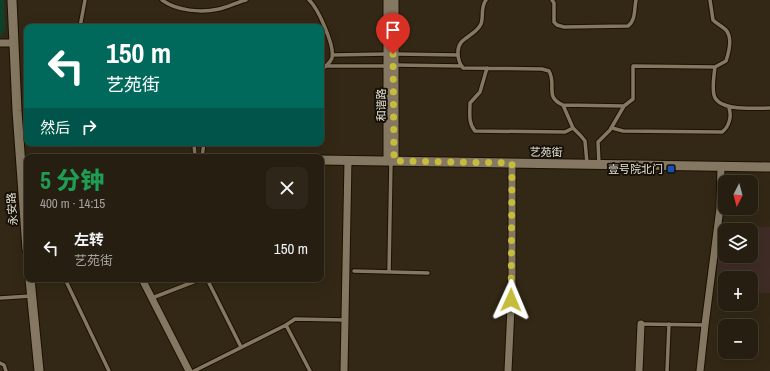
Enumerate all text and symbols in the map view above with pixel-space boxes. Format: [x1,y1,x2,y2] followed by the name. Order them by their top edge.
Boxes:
[376,13,410,54] pin
[382,19,404,41] icon: arrive
[106,34,171,72] text: 150 m
[40,40,92,92] icon: left
[106,72,160,97] text: 艺苑街
[374,89,388,122] street label: 和谐路
[78,116,100,138] icon: right
[40,117,70,138] text: 然后
[529,145,563,159] street label: 艺苑街
[608,162,663,176] place label: 壹号院北门
[40,164,104,196] text: 5 分钟
[666,164,676,174] marker: 壹号院北门
[266,167,308,209] button: close
[718,175,758,215] north arrow
[718,175,758,359] map controls
[4,192,20,226] street label: 永安路
[40,195,105,212] text: 400 m · 14:15
[718,223,758,263] button: layers
[74,229,104,250] text: 左转
[40,237,62,259] icon: left
[274,238,308,259] text: 150 m
[74,252,113,269] text: 艺苑街
[718,271,758,311] button: +
[490,279,532,321] position arrow
[718,319,758,359] button: −

